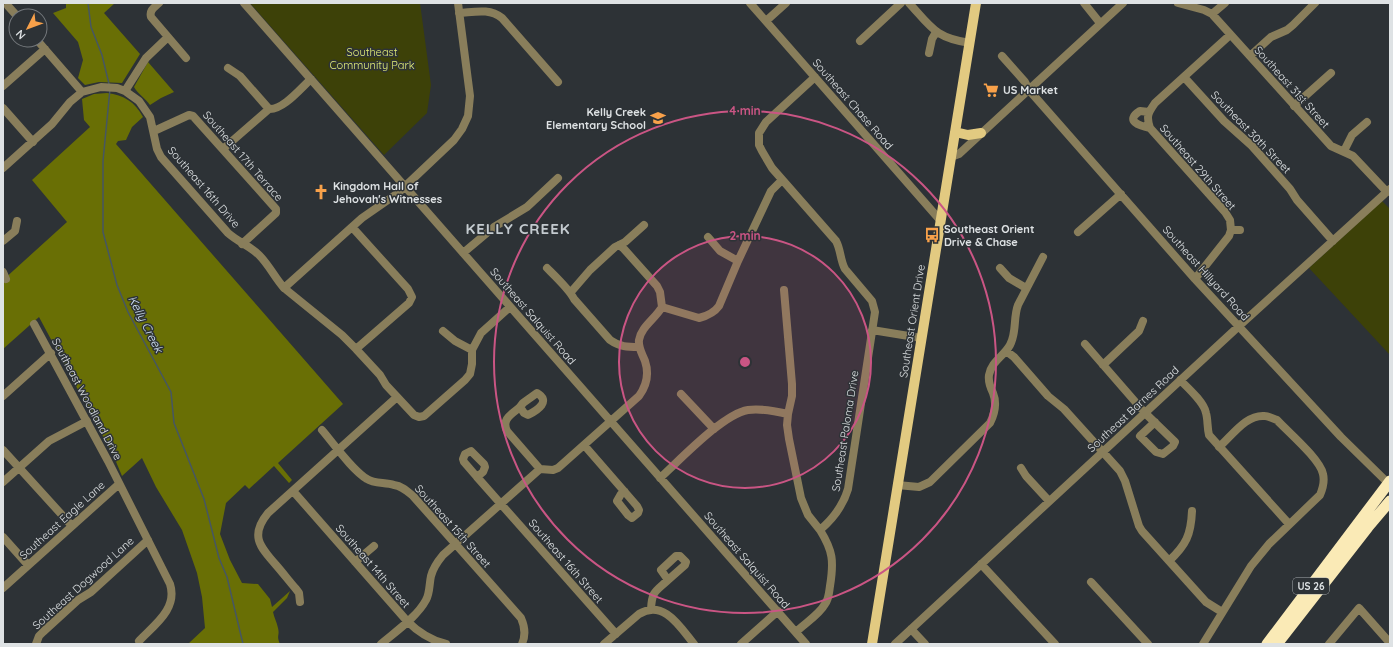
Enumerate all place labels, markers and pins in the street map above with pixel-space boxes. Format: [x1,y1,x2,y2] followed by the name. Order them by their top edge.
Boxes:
[982,81,1000,99] supermarket icon: US Market
[1003,83,1058,97] place label: US Market
[546,105,646,132] place label: Kelly Creek Elementary School
[649,109,667,127] school or university icon: Kelly Creek Elementary School
[333,179,442,206] place label: Kingdom Hall of Jehovah's Witnesses
[312,183,330,201] church icon: Kingdom Hall of Jehovah's Witnesses
[944,222,1034,249] place label: Southeast Orient Drive & Chase
[923,226,941,244] bus stop icon: Southeast Orient Drive & Chase
[738,355,752,369] centre of rings

